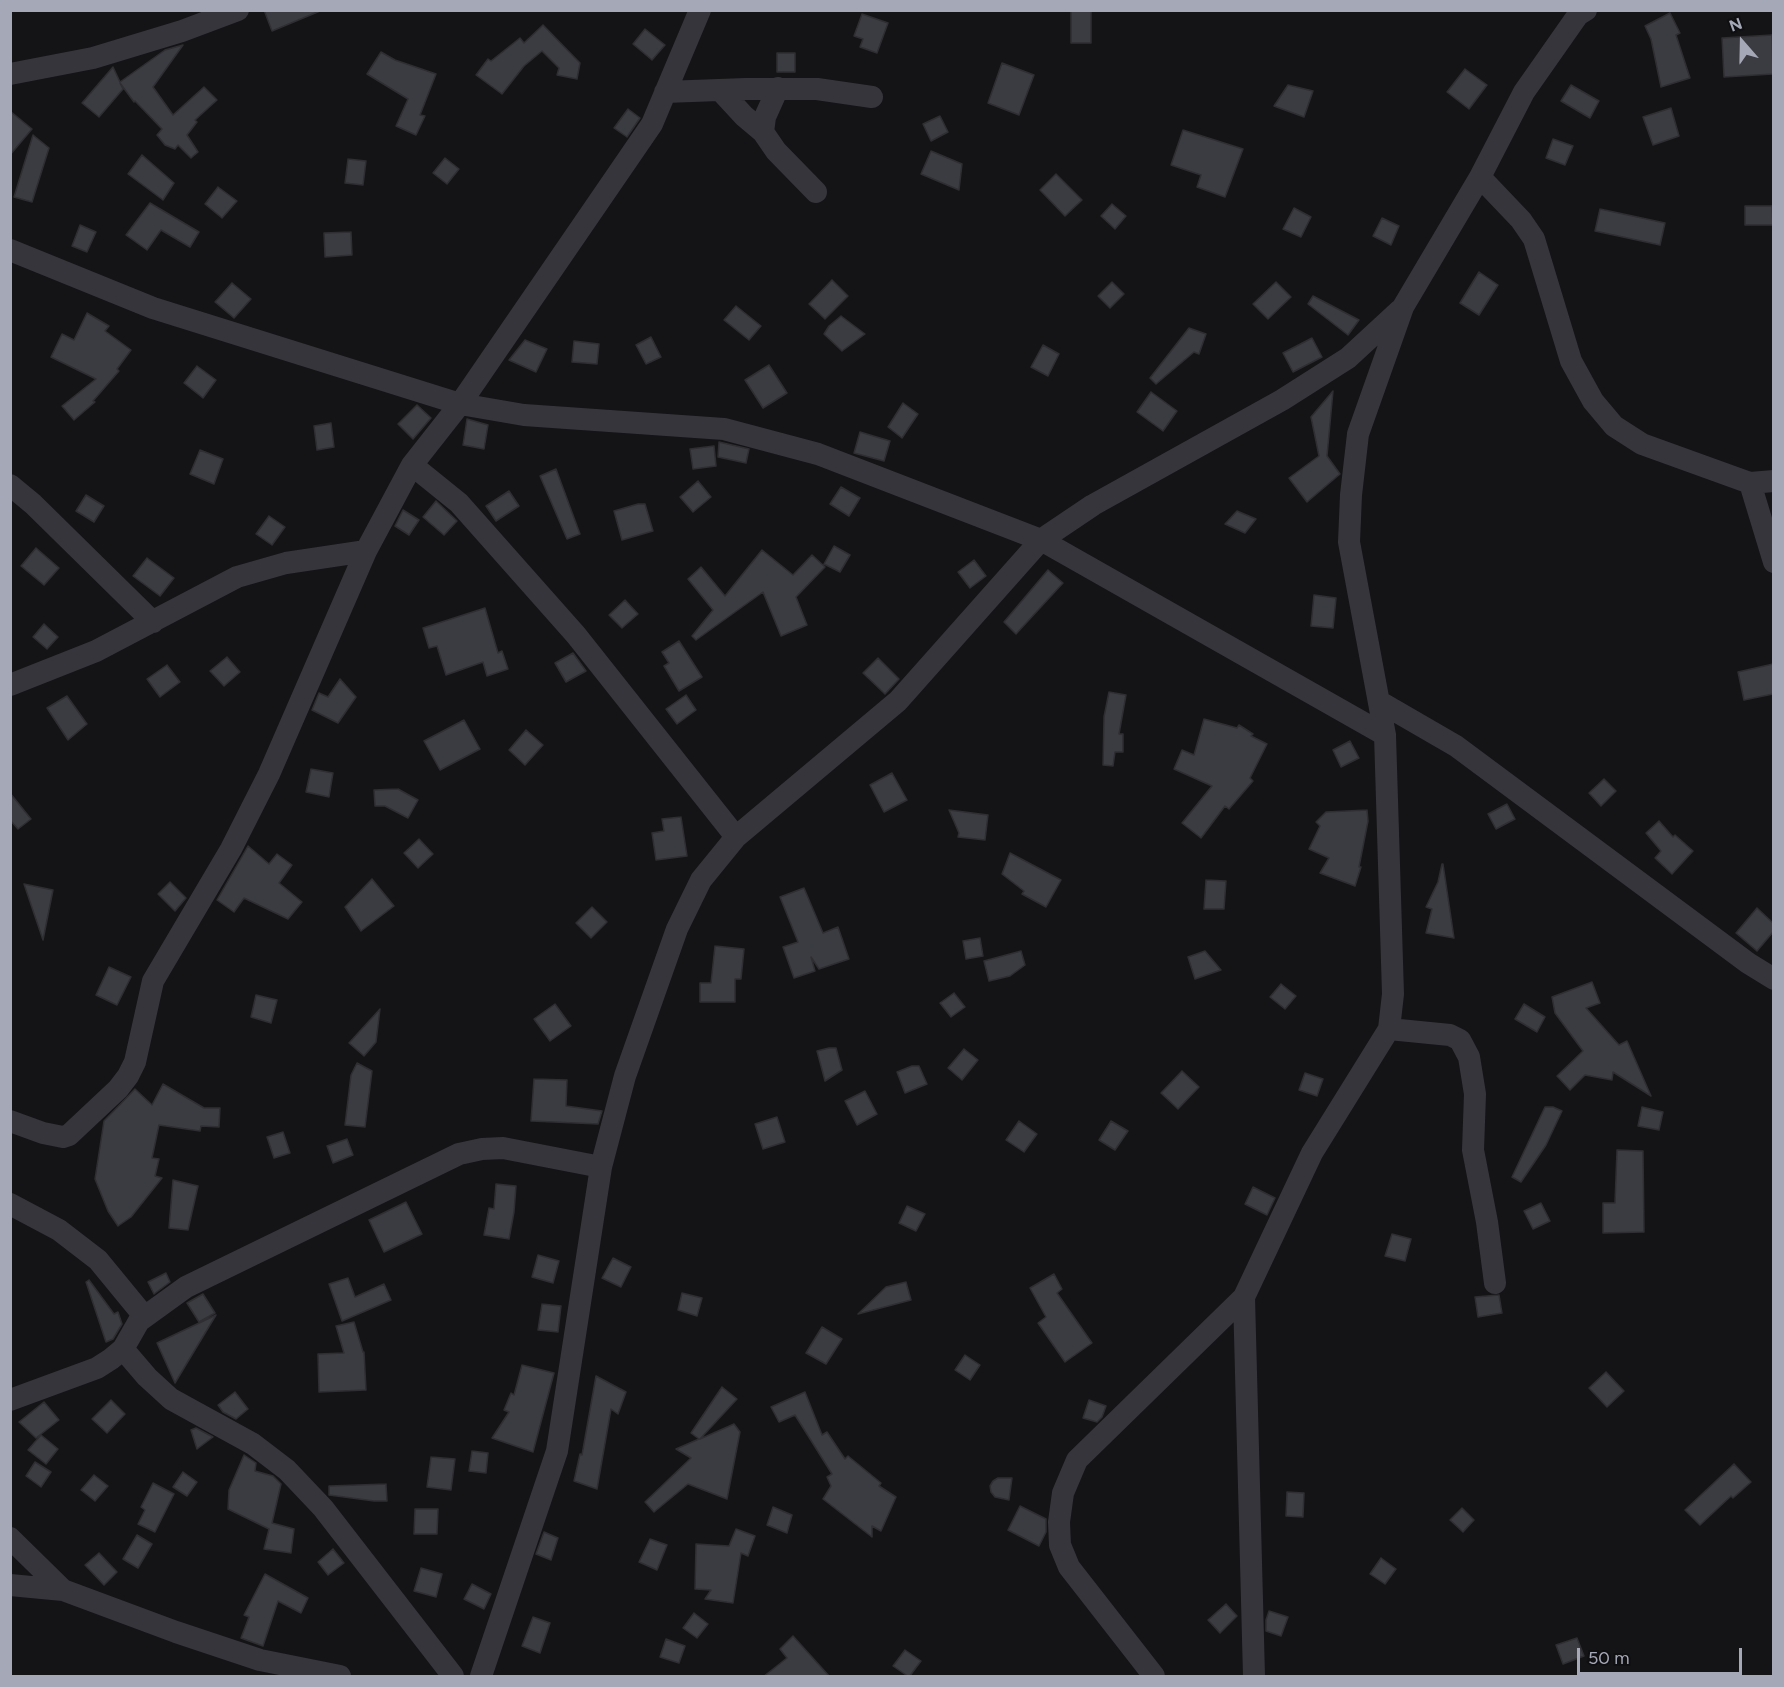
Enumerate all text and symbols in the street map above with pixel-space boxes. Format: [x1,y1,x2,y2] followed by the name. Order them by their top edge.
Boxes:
[1712,12,1772,72] north arrow
[1727,14,1745,36] text: N
[1580,1636,1745,1674] scale bar
[1588,1647,1630,1669] text: 50 m

